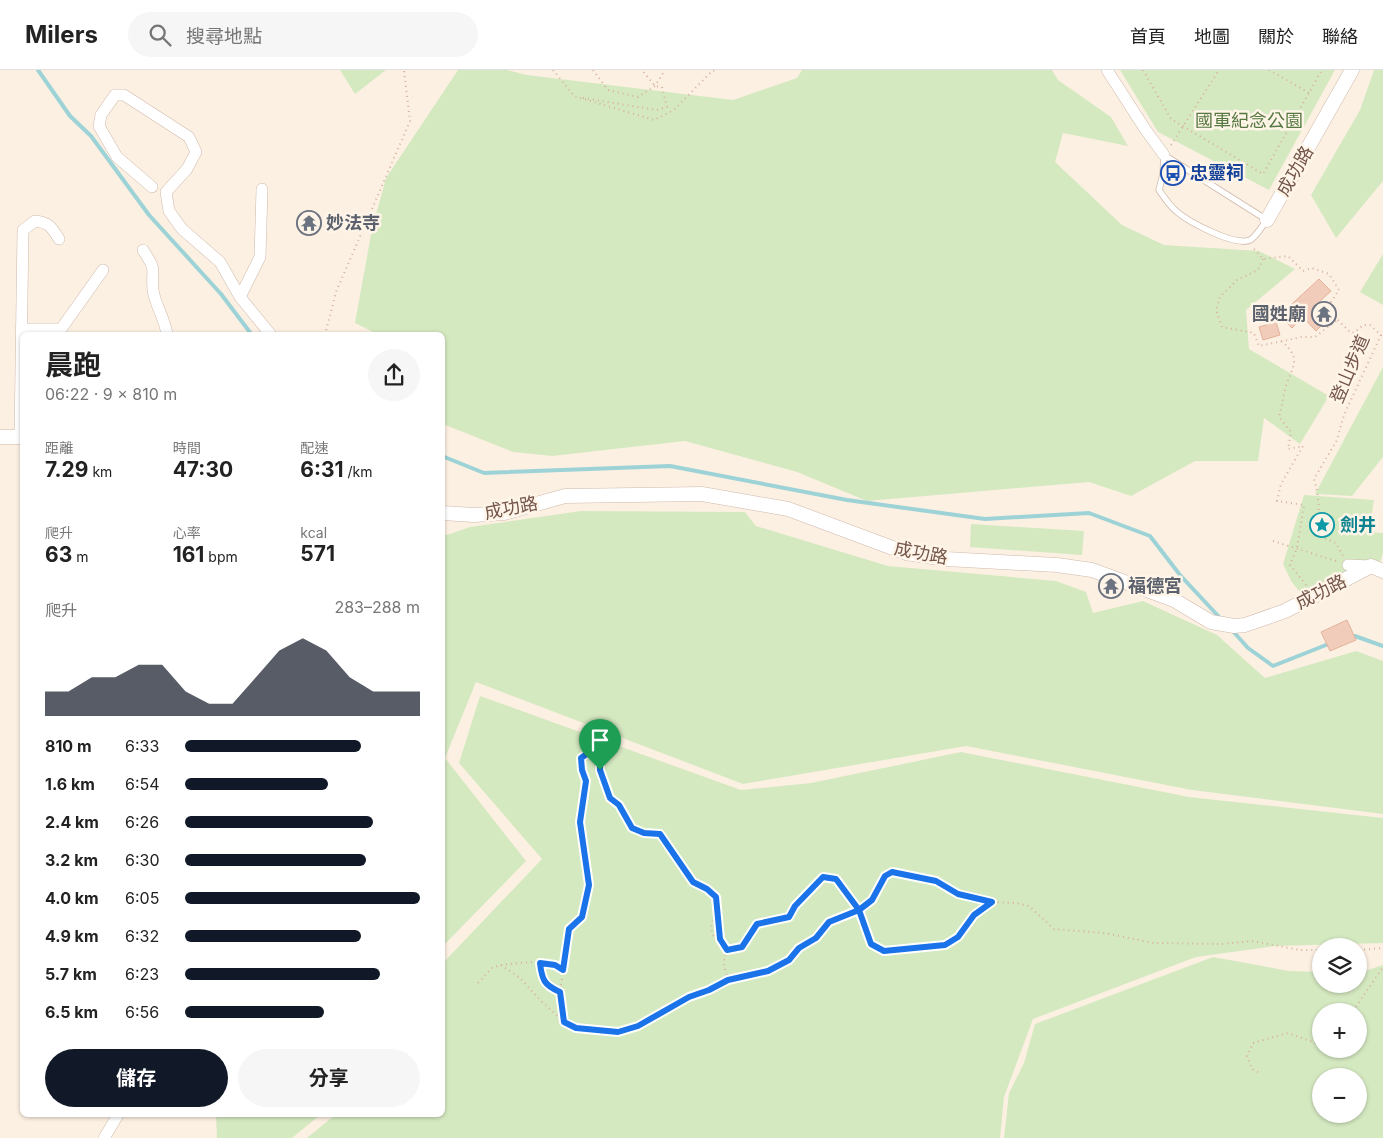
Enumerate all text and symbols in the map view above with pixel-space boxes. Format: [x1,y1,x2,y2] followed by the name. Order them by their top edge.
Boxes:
[128,12,478,57] search box
[25,20,98,49] text: Milers
[146,21,174,49] icon: search
[186,25,262,48] text: 搜尋地點
[1130,26,1166,47] text: 首頁
[1194,26,1230,47] text: 地圖
[1258,26,1294,47] text: 關於
[1322,26,1358,47] text: 聯絡
[1195,110,1303,131] park label: 國軍紀念公園
[1272,142,1317,199] street label: 成功路
[1160,160,1186,186] bus stop icon: 忠靈祠
[1190,162,1244,183] place label: 忠靈祠
[296,210,322,236] temple icon: 妙法寺
[326,212,380,233] place label: 妙法寺
[1311,301,1337,327] temple icon: 國姓廟
[1252,303,1306,324] place label: 國姓廟
[1326,332,1373,406] street label: 登山步道
[45,348,101,382] text: 晨跑
[368,349,420,401] button: share
[45,384,177,404] text: 06:22 · 9 × 810 m
[45,439,73,456] text: 距離
[173,439,201,456] text: 時間
[300,439,328,456] text: 配速
[45,457,88,482] text: 7.29
[173,457,233,482] text: 47:30
[300,457,344,482] text: 6:31
[88,463,112,480] text: km
[344,463,373,480] text: /km
[482,492,539,523] street label: 成功路
[1309,512,1335,538] place icon: 劍井
[1340,514,1376,535] place label: 劍井
[45,524,73,541] text: 爬升
[173,524,201,541] text: 心率
[300,524,327,541] text: kcal
[893,537,950,568] street label: 成功路
[300,541,335,566] text: 571
[45,542,72,567] text: 63
[173,542,204,567] text: 161
[72,548,88,565] text: m
[204,548,238,565] text: bpm
[1292,570,1350,613] street label: 成功路
[1098,573,1124,599] temple icon: 福德宮
[1128,575,1182,596] place label: 福德宮
[334,597,420,617] text: 283–288 m
[45,600,77,620] text: 爬升
[579,719,621,770] pin
[586,726,614,754] icon: arrive
[45,736,92,756] text: 810 m
[125,736,159,756] text: 6:33
[45,774,95,794] text: 1.6 km
[125,774,160,794] text: 6:54
[45,812,99,832] text: 2.4 km
[125,812,159,832] text: 6:26
[45,850,98,870] text: 3.2 km
[125,850,160,870] text: 6:30
[45,888,99,908] text: 4.0 km
[125,888,159,908] text: 6:05
[45,926,98,946] text: 4.9 km
[125,926,159,946] text: 6:32
[1312,938,1367,1123] map controls
[1312,938,1367,993] button: layers
[45,964,97,984] text: 5.7 km
[125,964,159,984] text: 6:23
[45,1002,98,1022] text: 6.5 km
[125,1002,159,1022] text: 6:56
[1312,1003,1367,1058] button: +
[45,1049,228,1107] button: 儲存
[238,1049,420,1107] button: 分享
[1312,1068,1367,1123] button: −

